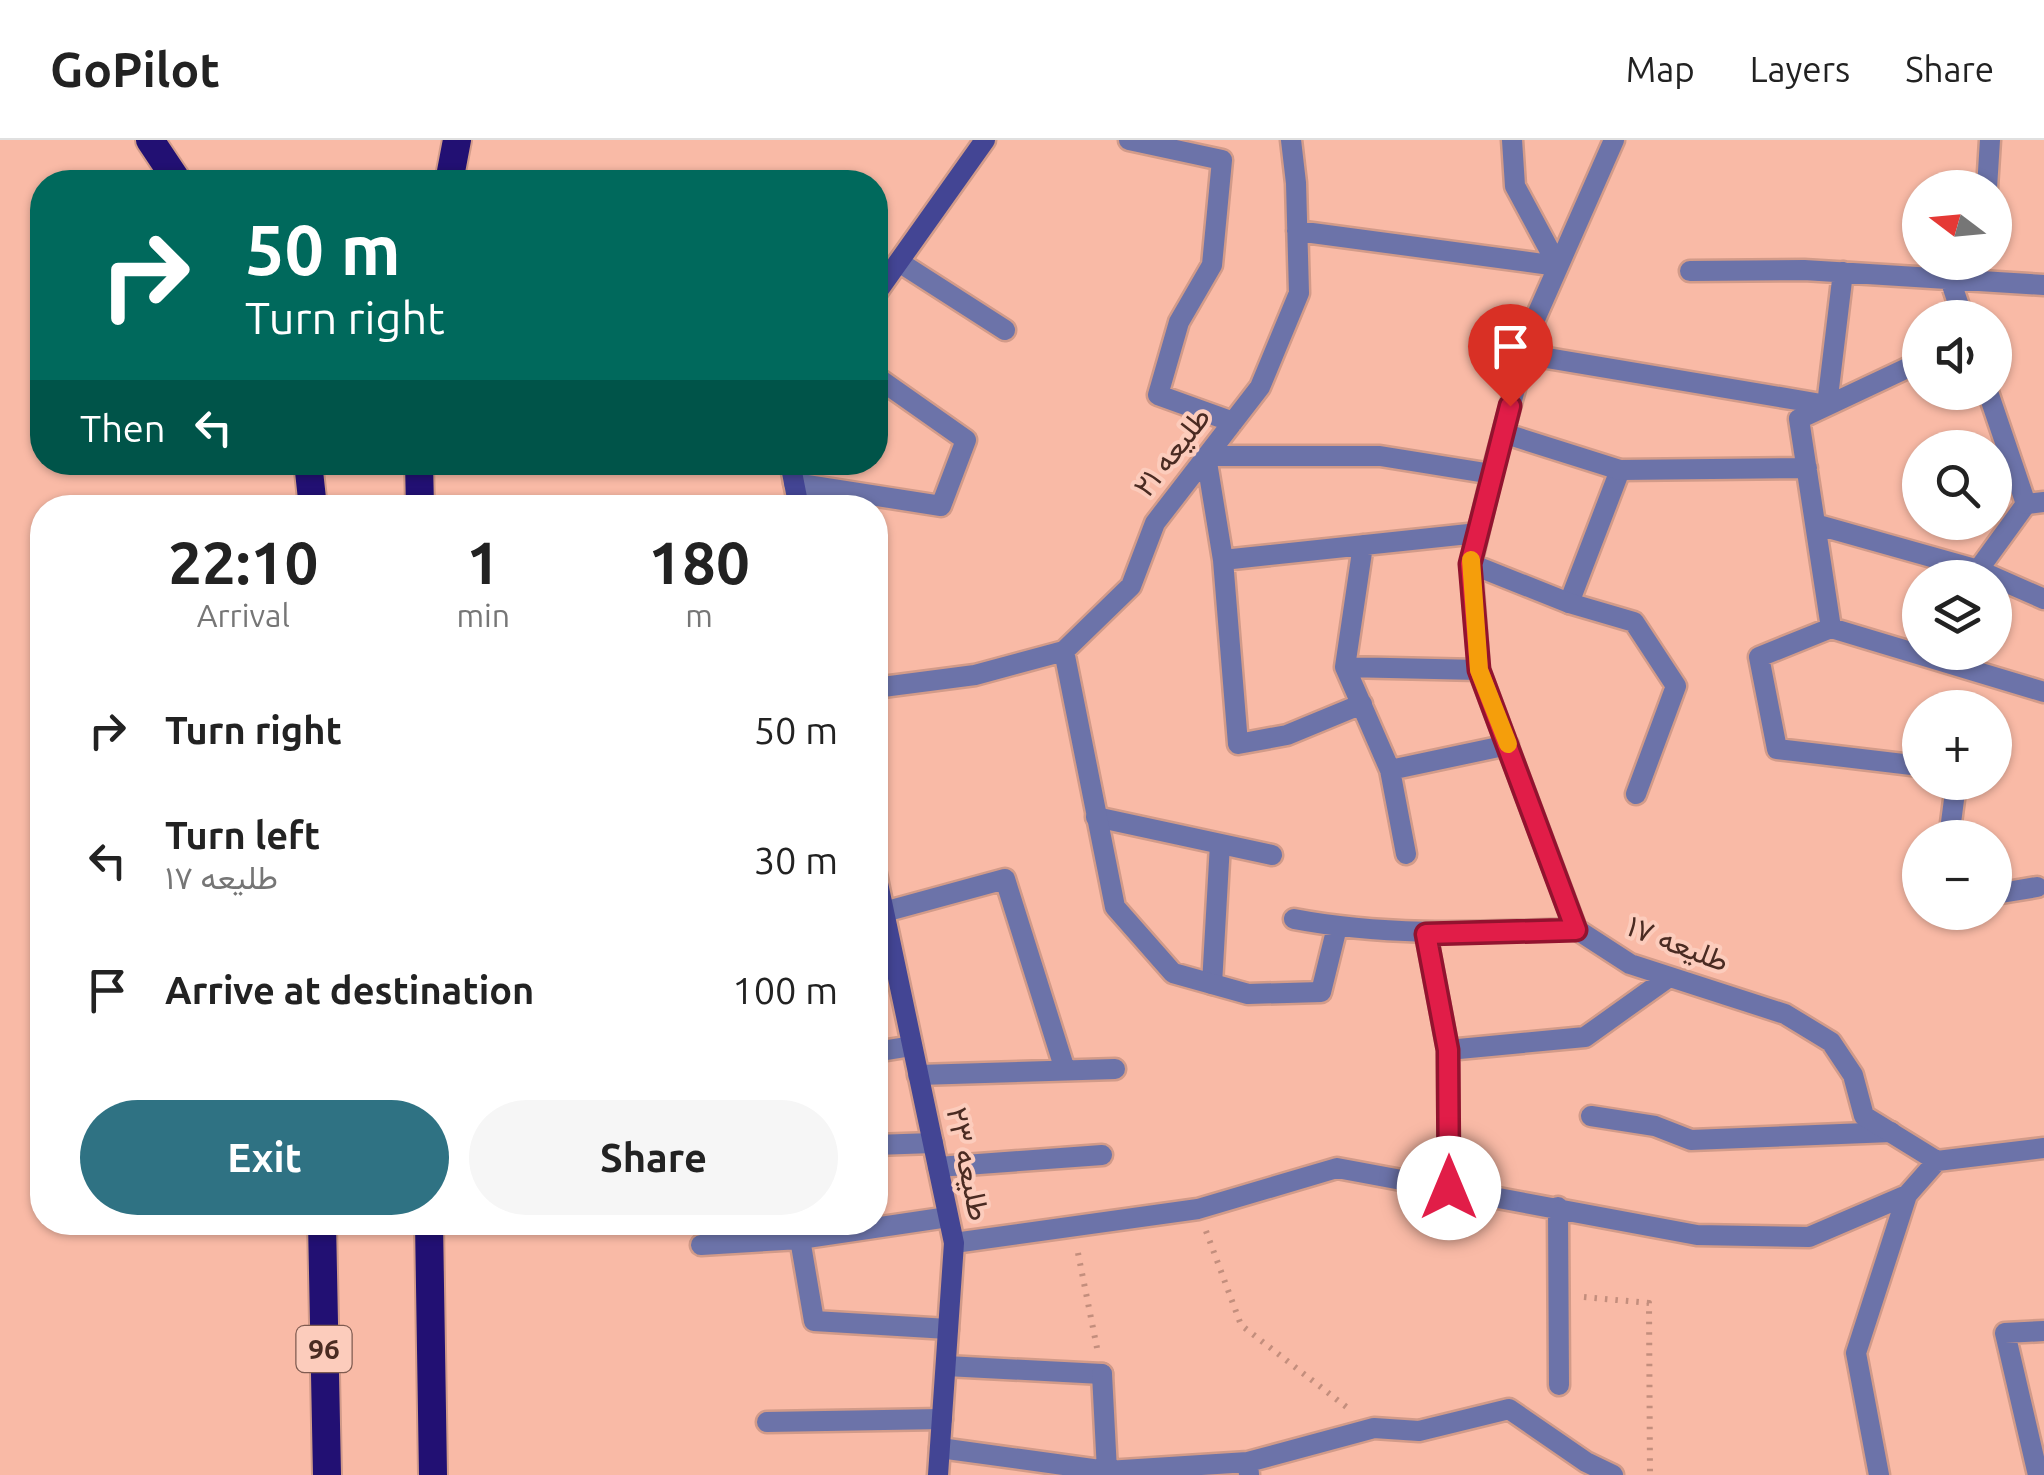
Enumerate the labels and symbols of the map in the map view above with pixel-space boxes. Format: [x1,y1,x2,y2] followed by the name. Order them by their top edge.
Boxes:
[1902,170,2012,280] north arrow
[1468,304,1553,407] pin
[1126,400,1217,503] street label: طلیعه ۲۱
[1622,908,1734,979] street label: طلیعه ۱۷
[939,1104,998,1224] street label: طلیعه ۲۳
[1397,1136,1501,1240] position arrow
[296,1326,352,1372] road number: 96

